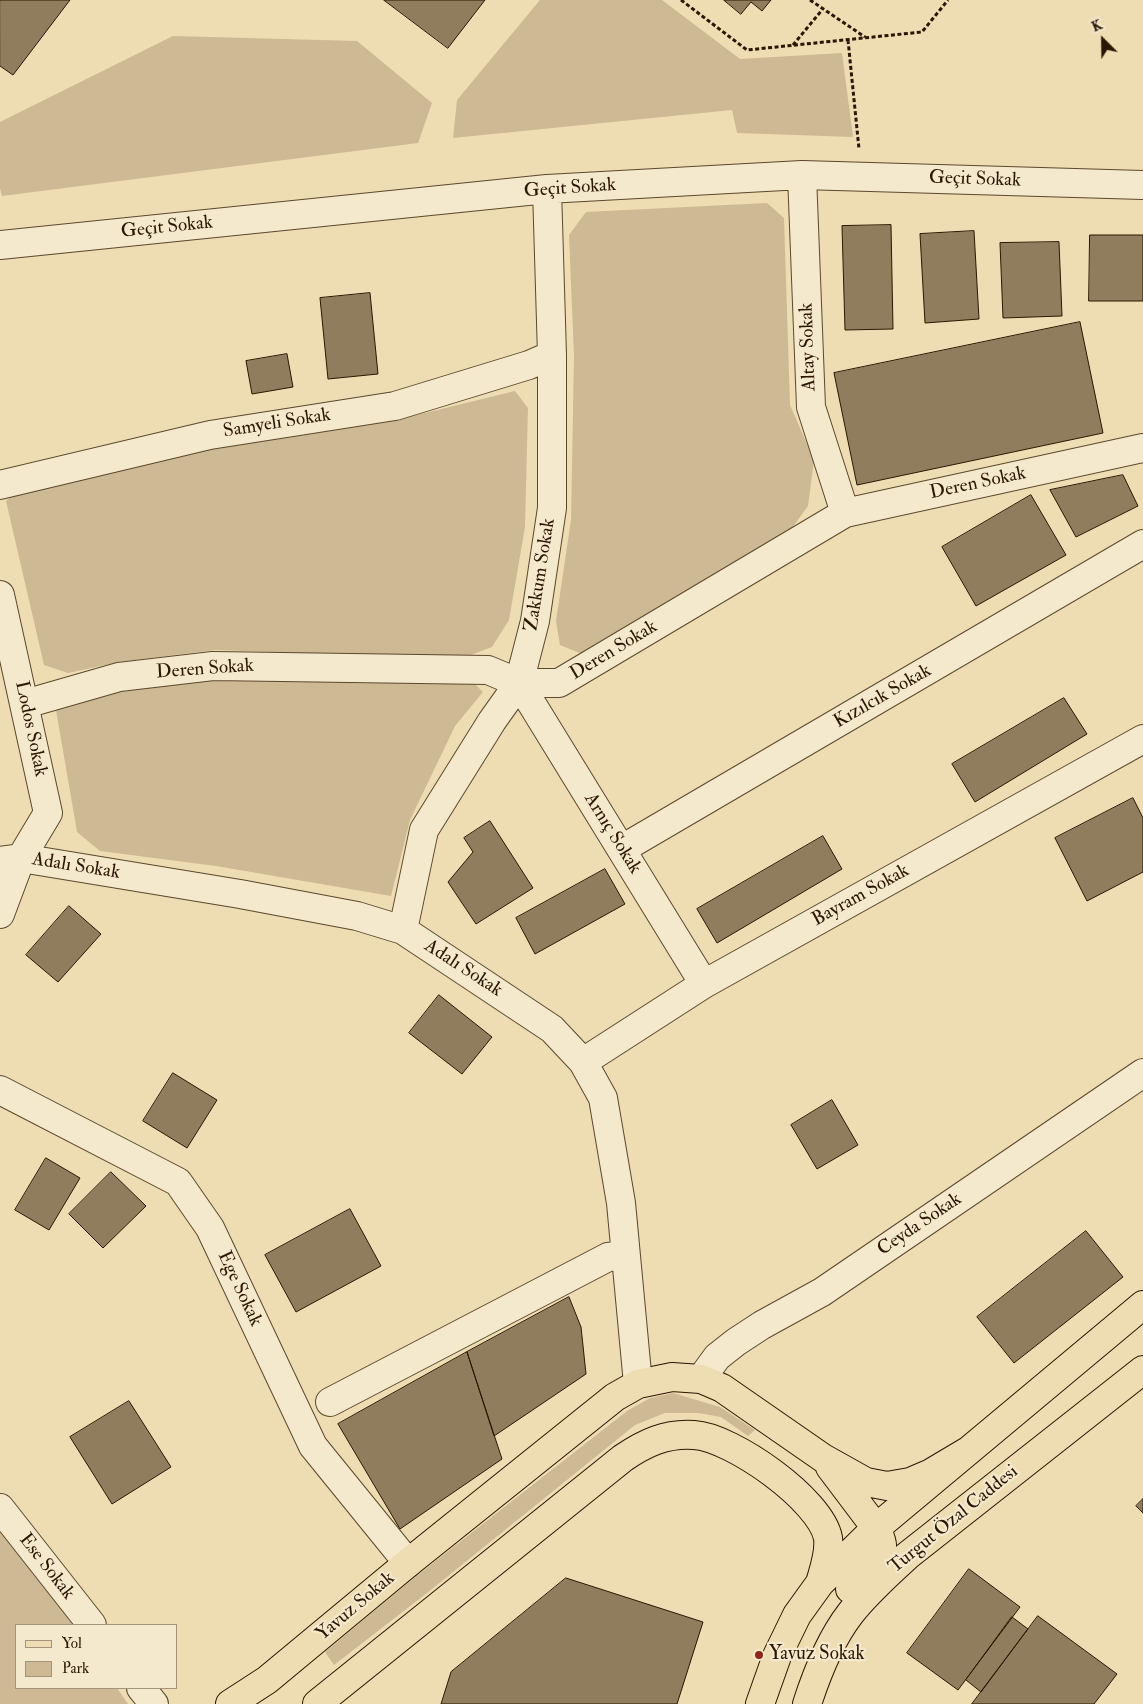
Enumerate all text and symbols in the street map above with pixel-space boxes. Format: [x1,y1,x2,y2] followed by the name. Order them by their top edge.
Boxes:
[1078,15,1128,65] north arrow
[1089,16,1105,35] text: K
[929,167,1021,193] street label: Geçit Sokak
[523,174,617,204] street label: Geçit Sokak
[120,212,214,244] street label: Geçit Sokak
[796,302,822,392] street label: Altay Sokak
[222,404,332,444] street label: Samyeli Sokak
[928,463,1028,505] street label: Deren Sokak
[521,517,561,633] street label: Zakkum Sokak
[566,616,662,686] street label: Deren Sokak
[155,655,255,685] street label: Deren Sokak
[830,660,936,734] street label: Kızılcık Sokak
[9,679,51,779] street label: Lodos Sokak
[578,789,646,879] street label: Arnıç Sokak
[30,849,122,885] street label: Adalı Sokak
[808,860,914,932] street label: Bayram Sokak
[420,935,506,1003] street label: Adalı Sokak
[874,1189,966,1261] street label: Ceyda Sokak
[212,1248,266,1330] street label: Ege Sokak
[885,1461,1023,1579] street label: Turgut Özal Caddesi
[13,1529,79,1605] street label: Ese Sokak
[312,1568,400,1646] street label: Yavuz Sokak
[15,1624,178,1689] legend
[62,1634,82,1653] text: Yol
[769,1644,865,1666] place label: Yavuz Sokak
[753,1649,765,1661] marker: Yavuz Sokak
[62,1659,89,1678] text: Park

